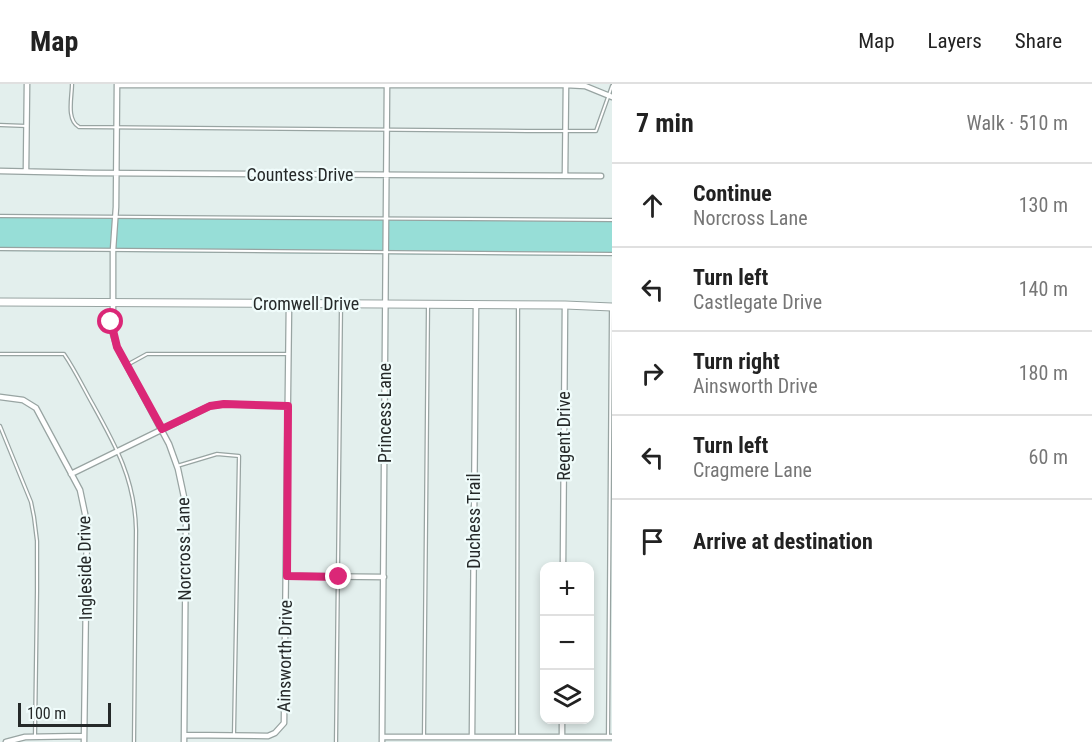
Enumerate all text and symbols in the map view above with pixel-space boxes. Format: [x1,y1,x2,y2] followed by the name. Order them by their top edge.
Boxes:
[30,25,78,58] text: Map
[858,29,895,53] text: Map
[928,29,982,53] text: Layers
[1015,29,1062,53] text: Share
[636,108,694,138] text: 7 min
[967,111,1068,135] text: Walk · 510 m
[247,164,353,185] street label: Countess Drive
[693,181,772,206] text: Continue
[636,189,669,222] icon: ahead
[1019,193,1068,217] text: 130 m
[693,206,808,230] text: Norcross Lane
[693,265,768,290] text: Turn left
[636,273,669,306] icon: left
[1019,277,1068,301] text: 140 m
[693,290,822,314] text: Castlegate Drive
[253,293,359,314] street label: Cromwell Drive
[97,308,123,334] route start
[693,349,780,374] text: Turn right
[636,357,669,390] icon: right
[1019,361,1068,385] text: 180 m
[374,363,395,463] street label: Princess Lane
[693,374,818,398] text: Ainsworth Drive
[553,391,574,481] street label: Regent Drive
[693,433,768,458] text: Turn left
[636,441,669,474] icon: left
[1029,445,1068,469] text: 60 m
[693,458,812,482] text: Cragmere Lane
[463,473,484,569] street label: Duchess Trail
[172,497,195,601] street label: Norcross Lane
[73,516,96,620] street label: Ingleside Drive
[636,525,669,558] icon: arrive
[693,529,873,554] text: Arrive at destination
[540,562,594,724] map controls
[540,562,594,616] button: +
[325,563,351,589] route end
[273,600,296,712] street label: Ainsworth Drive
[540,616,594,670] button: −
[540,670,594,724] button: layers
[18,700,111,728] scale bar
[27,704,66,723] text: 100 m

